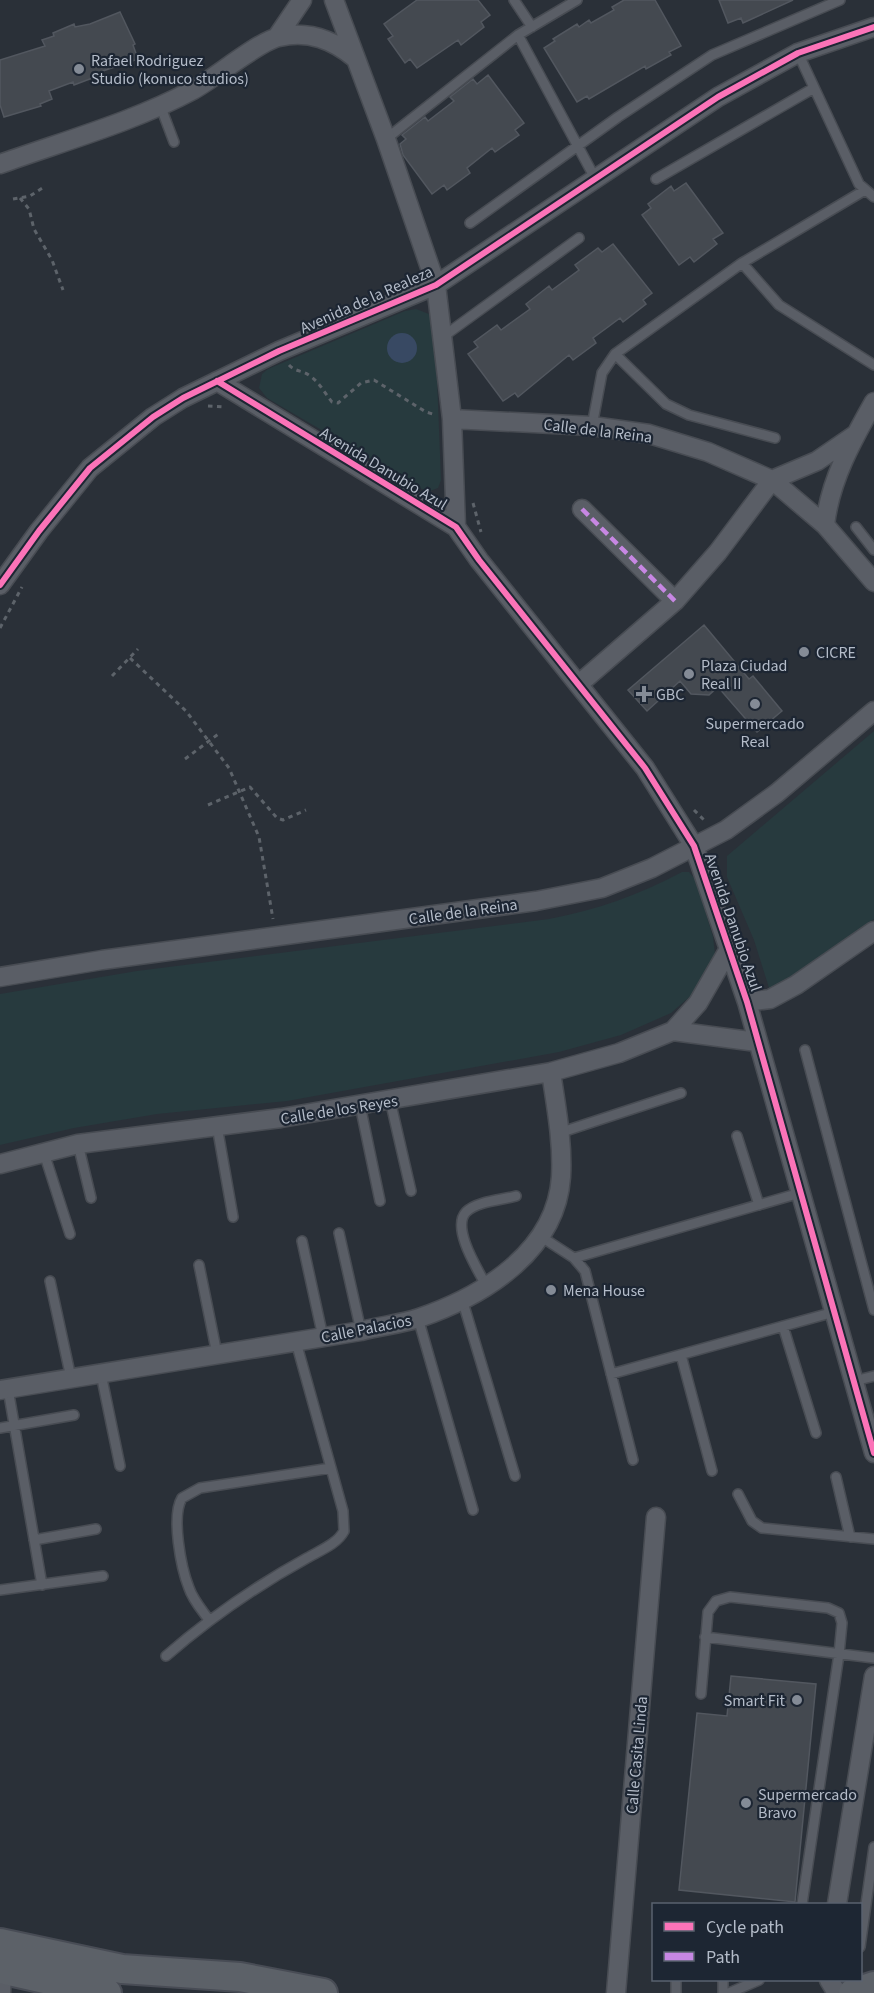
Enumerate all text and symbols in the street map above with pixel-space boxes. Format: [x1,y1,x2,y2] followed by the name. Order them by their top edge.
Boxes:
[91,50,249,90] place label: Rafael Rodriguez Studio (konuco studios)
[72,62,86,76] marker: Rafael Rodriguez Studio (konuco studios)
[296,261,436,339] street label: Avenida de la Realeza
[542,413,654,449] street label: Calle de la Reina
[316,422,451,516] street label: Avenida Danubio Azul
[816,642,856,664] place label: CICRE
[797,645,811,659] marker: CICRE
[701,655,788,695] place label: Plaza Ciudad Real II
[682,667,696,681] marker: Plaza Ciudad Real II
[656,684,684,706] place label: GBC
[637,687,651,701] marker: GBC
[748,697,762,711] marker: Supermercado Real
[706,713,804,753] place label: Supermercado Real
[699,850,767,994] street label: Avenida Danubio Azul
[407,893,519,931] street label: Calle de la Reina
[279,1090,400,1130] street label: Calle de los Reyes
[563,1280,645,1302] place label: Mena House
[544,1283,558,1297] marker: Mena House
[319,1309,414,1349] street label: Calle Palacios
[724,1690,786,1712] place label: Smart Fit
[790,1693,804,1707] marker: Smart Fit
[621,1695,653,1815] street label: Calle Casita Linda
[758,1784,857,1824] place label: Supermercado Bravo
[739,1796,753,1810] marker: Supermercado Bravo
[652,1903,862,1981] legend
[706,1915,784,1940] text: Cycle path
[706,1945,740,1970] text: Path

